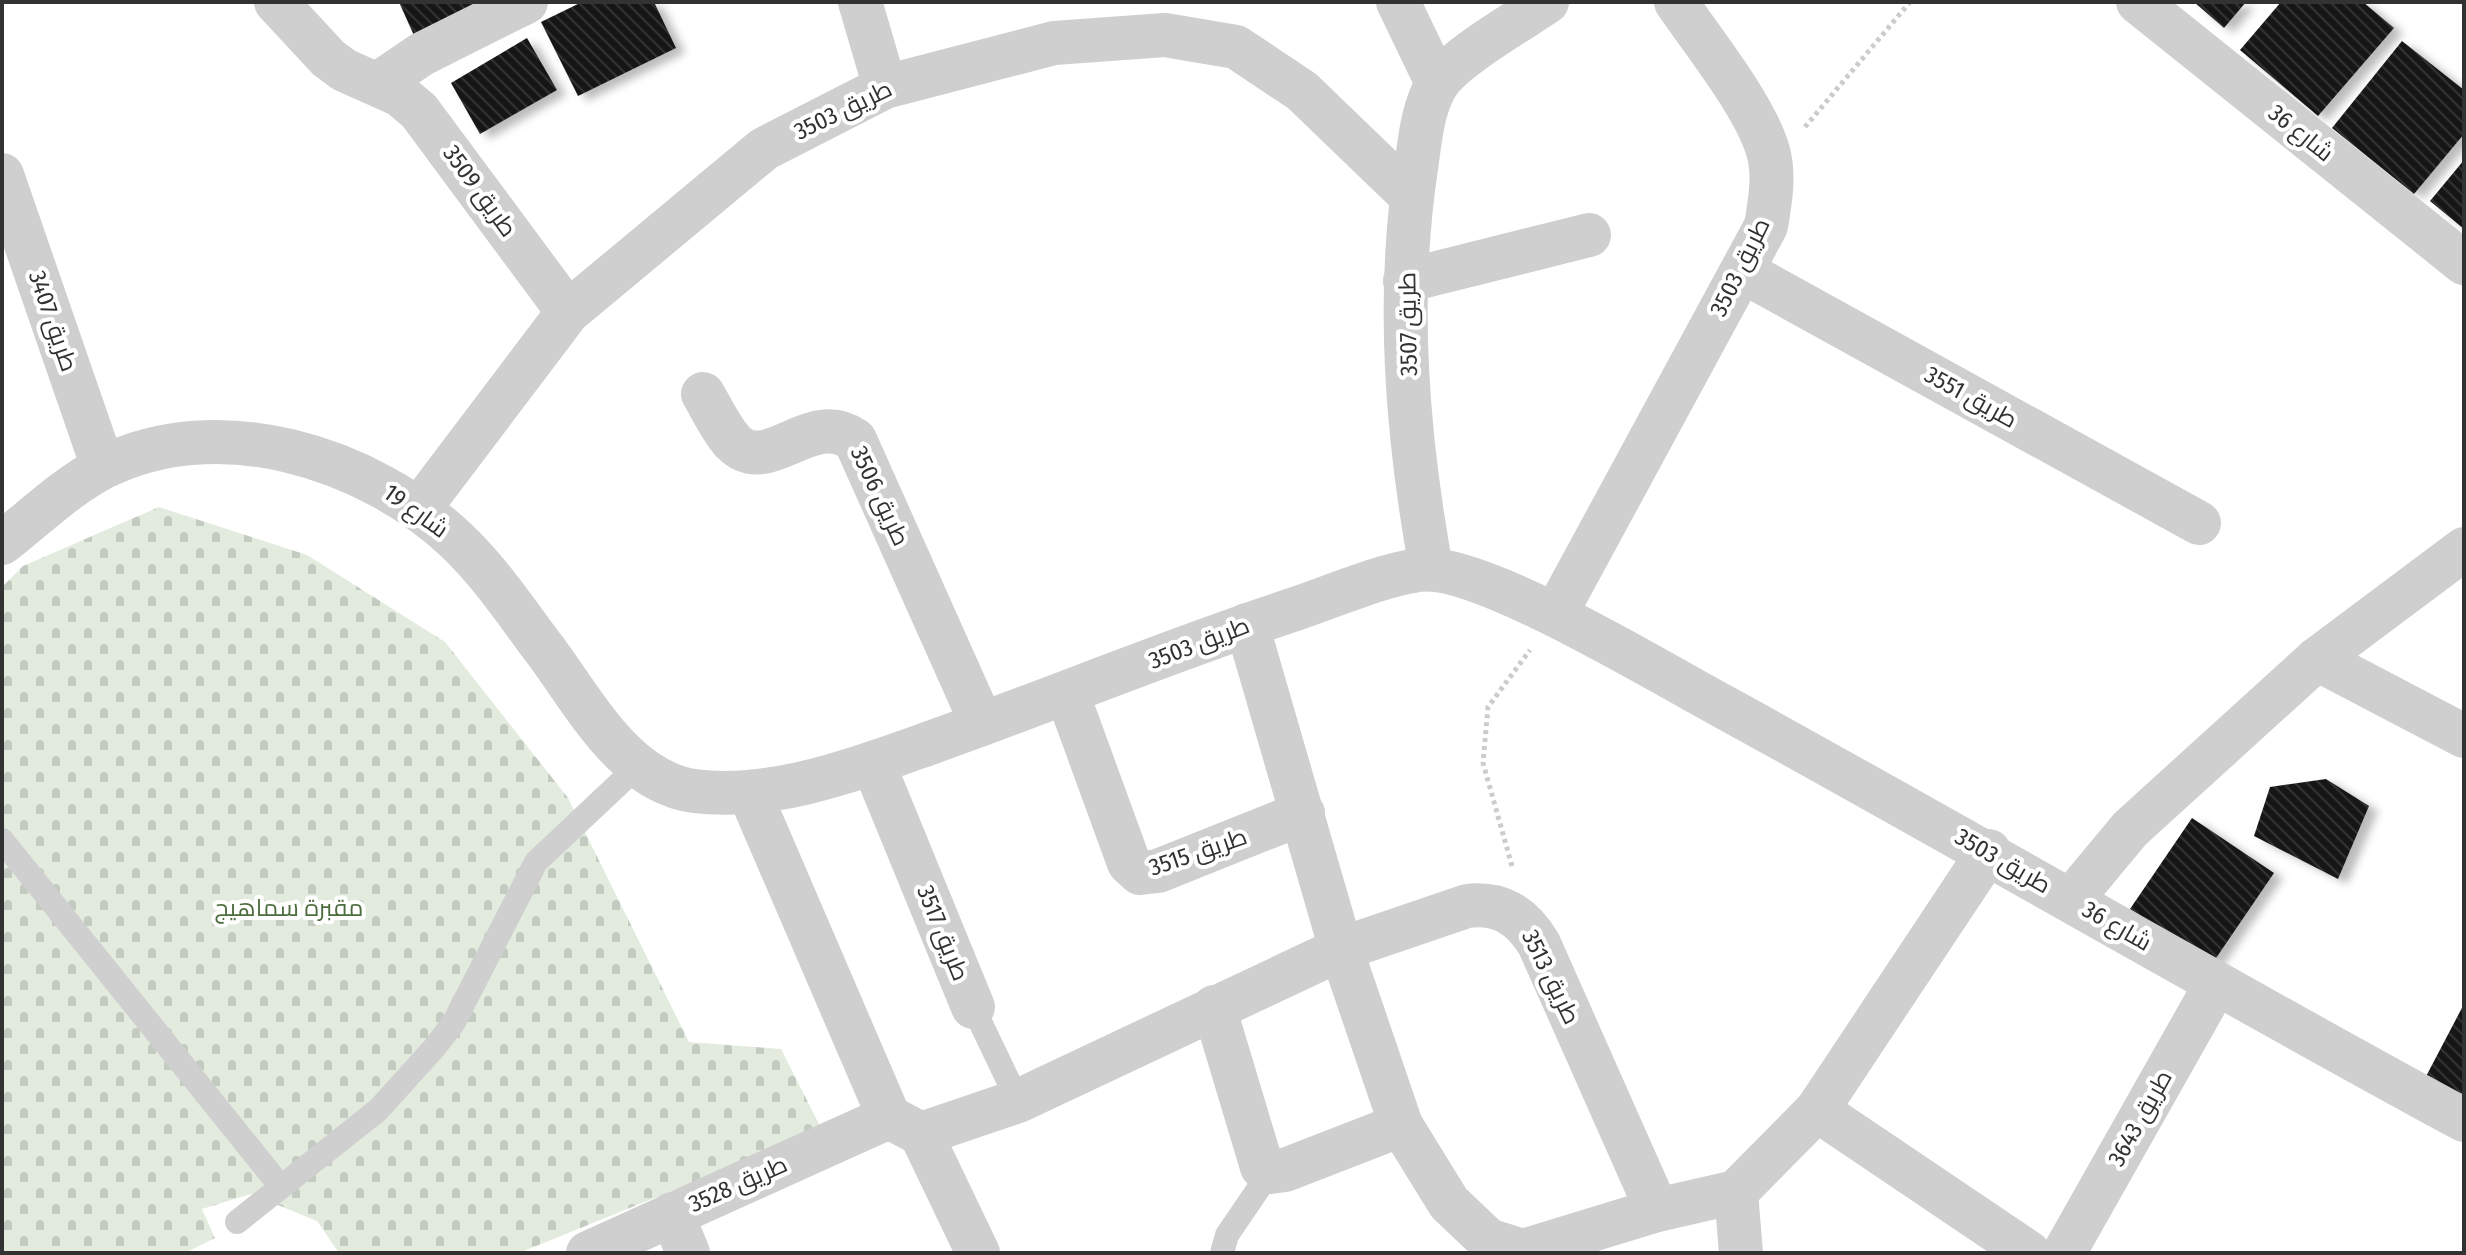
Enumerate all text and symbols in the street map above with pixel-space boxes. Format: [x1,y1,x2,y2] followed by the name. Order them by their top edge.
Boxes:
[789,74,897,147] street label: طريق 3503
[2262,99,2339,169] street label: شارع 36
[437,140,523,243] street label: طريق 3509
[1704,213,1777,321] street label: طريق 3503
[22,267,83,375] street label: طريق 3407
[1393,272,1424,376] street label: طريق 3507
[1919,360,2022,435] street label: طريق 3551
[844,442,915,551] street label: طريق 3506
[377,478,454,545] street label: شارع 19
[1145,611,1254,676] street label: طريق 3503
[1145,822,1251,883] street label: طريق 3515
[1950,823,2056,900] street label: طريق 3503
[910,881,975,985] street label: طريق 3517
[214,894,364,924] park label: مقبرة سماهيج
[2077,895,2156,959] street label: شارع 36
[1515,925,1586,1029] street label: طريق 3513
[2102,1065,2179,1171] street label: طريق 3643
[684,1150,792,1219] street label: طريق 3528

